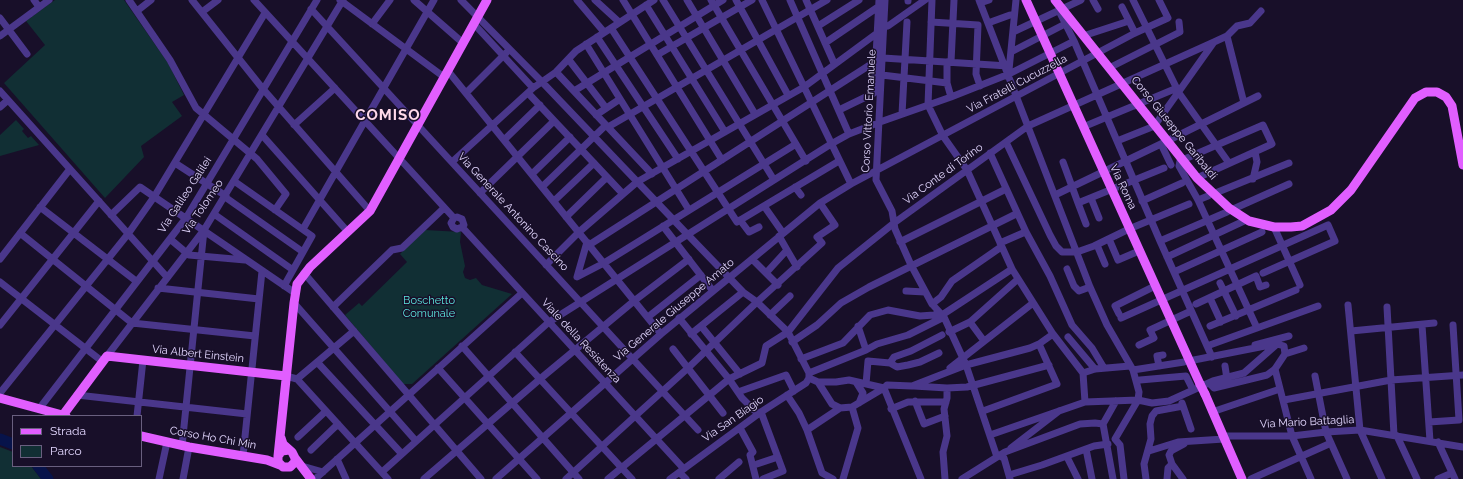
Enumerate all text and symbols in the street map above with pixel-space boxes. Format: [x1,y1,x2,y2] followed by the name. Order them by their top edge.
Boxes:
[859,49,879,173] street label: Corso Vittorio Emanuele
[965,52,1069,116] street label: Via Fratelli Cucuzzella
[1128,74,1220,182] street label: Corso Giuseppe Garibaldi
[355,106,421,124] district label: COMISO
[901,141,985,207] street label: Via Conte di Torino
[455,150,571,274] street label: Via Generale Antonino Cascino
[156,155,214,235] street label: Via Galileo Galilei
[1107,162,1139,212] street label: Via Roma
[180,177,226,237] street label: Via Tolomeo
[611,256,737,364] street label: Via Generale Giuseppe Amato
[403,294,455,320] park label: Boschetto Comunale
[538,296,624,386] street label: Viale della Resistenza
[151,343,245,365] street label: Via Albert Einstein
[700,393,766,445] street label: Via San Biagio
[1259,413,1355,431] street label: Via Mario Battaglia
[12,415,142,467] legend
[50,424,86,438] text: Strada
[169,424,257,452] street label: Corso Ho Chi Min
[50,444,82,458] text: Parco

